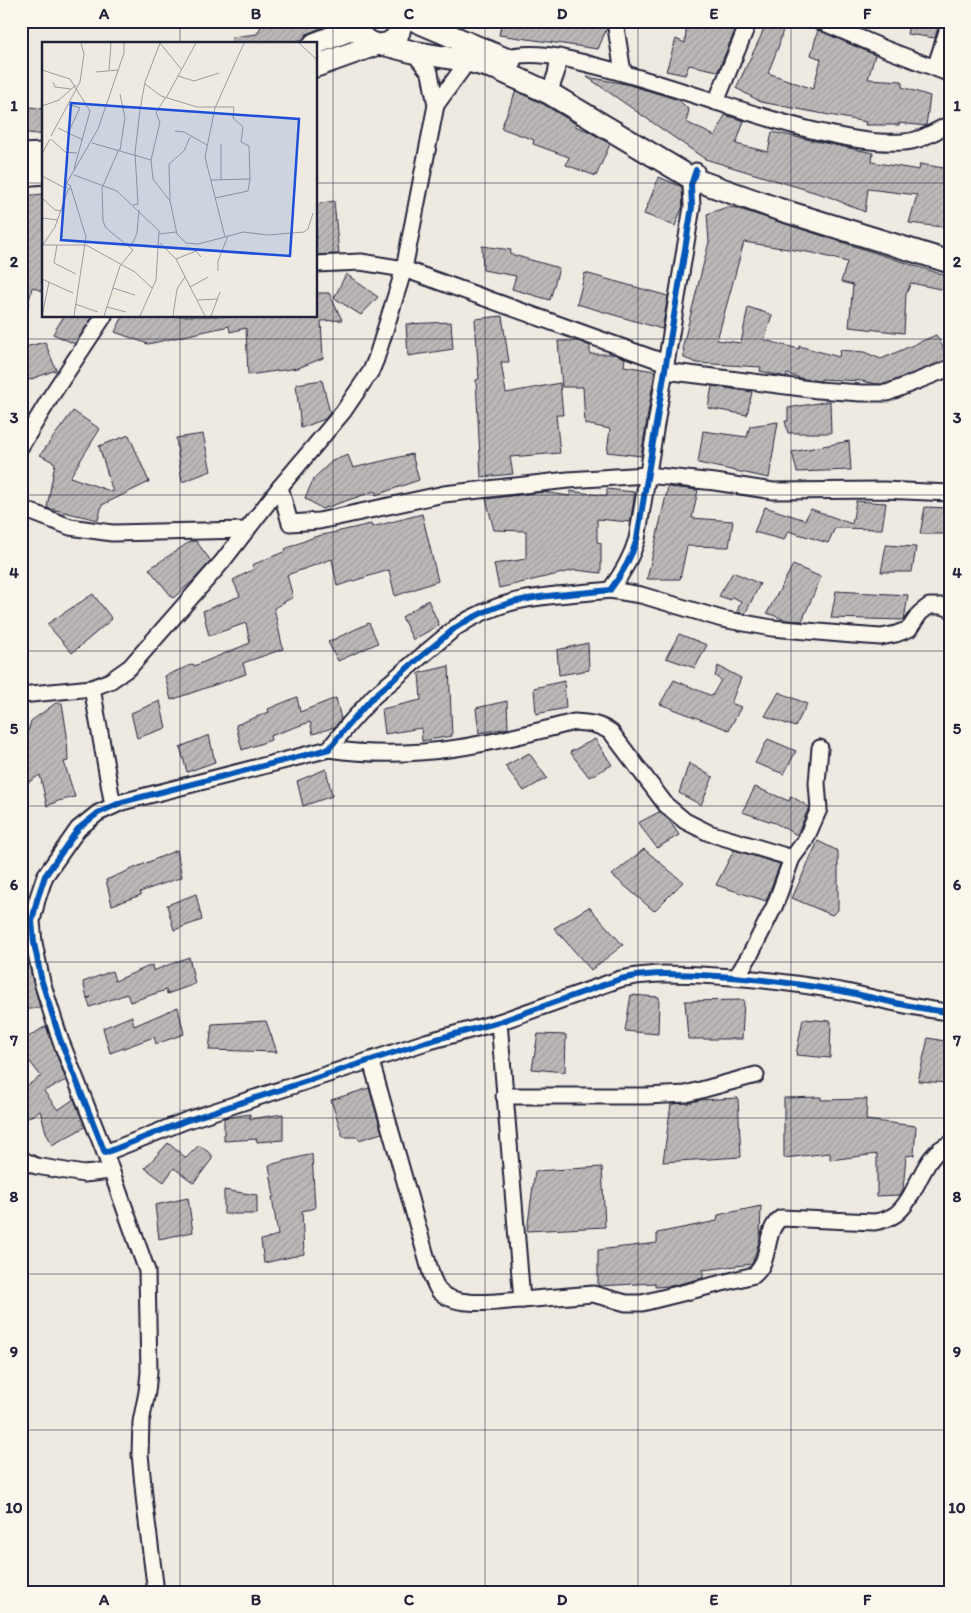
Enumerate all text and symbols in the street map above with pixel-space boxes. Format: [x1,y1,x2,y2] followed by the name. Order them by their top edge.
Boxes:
[98,4,110,23] text: A
[251,4,262,23] text: B
[404,4,415,23] text: C
[557,4,568,23] text: D
[710,4,719,23] text: E
[863,4,872,23] text: F
[42,42,318,318] inset map
[10,96,18,115] text: 1
[953,96,961,115] text: 1
[10,252,19,271] text: 2
[953,252,962,271] text: 2
[10,408,19,427] text: 3
[953,408,962,427] text: 3
[9,563,19,582] text: 4
[952,563,962,582] text: 4
[10,719,19,738] text: 5
[953,719,962,738] text: 5
[10,875,19,894] text: 6
[953,875,962,894] text: 6
[9,1031,18,1050] text: 7
[952,1031,961,1050] text: 7
[10,1187,19,1206] text: 8
[953,1187,962,1206] text: 8
[10,1342,18,1361] text: 9
[953,1342,961,1361] text: 9
[5,1498,23,1517] text: 10
[948,1498,966,1517] text: 10
[98,1590,110,1609] text: A
[251,1590,262,1609] text: B
[404,1590,415,1609] text: C
[557,1590,568,1609] text: D
[710,1590,719,1609] text: E
[863,1590,872,1609] text: F

